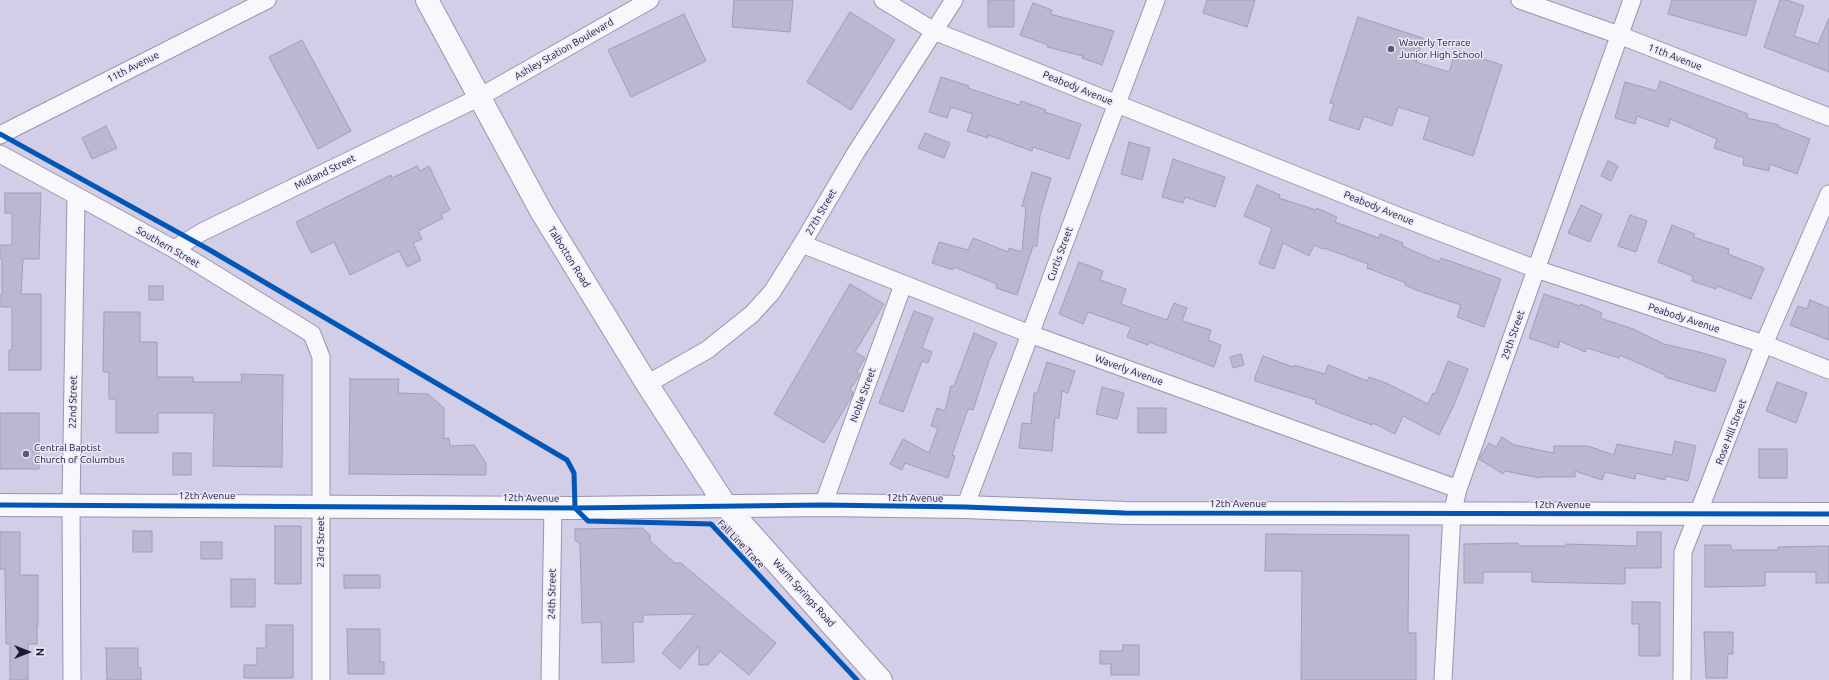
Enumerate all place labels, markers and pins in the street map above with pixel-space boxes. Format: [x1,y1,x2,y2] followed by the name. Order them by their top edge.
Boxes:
[1399,37,1483,60] place label: Waverly Terrace Junior High School
[1386,44,1396,54] marker: Waverly Terrace Junior High School
[34,442,125,466] place label: Central Baptist Church of Columbus
[21,449,31,459] marker: Central Baptist Church of Columbus

